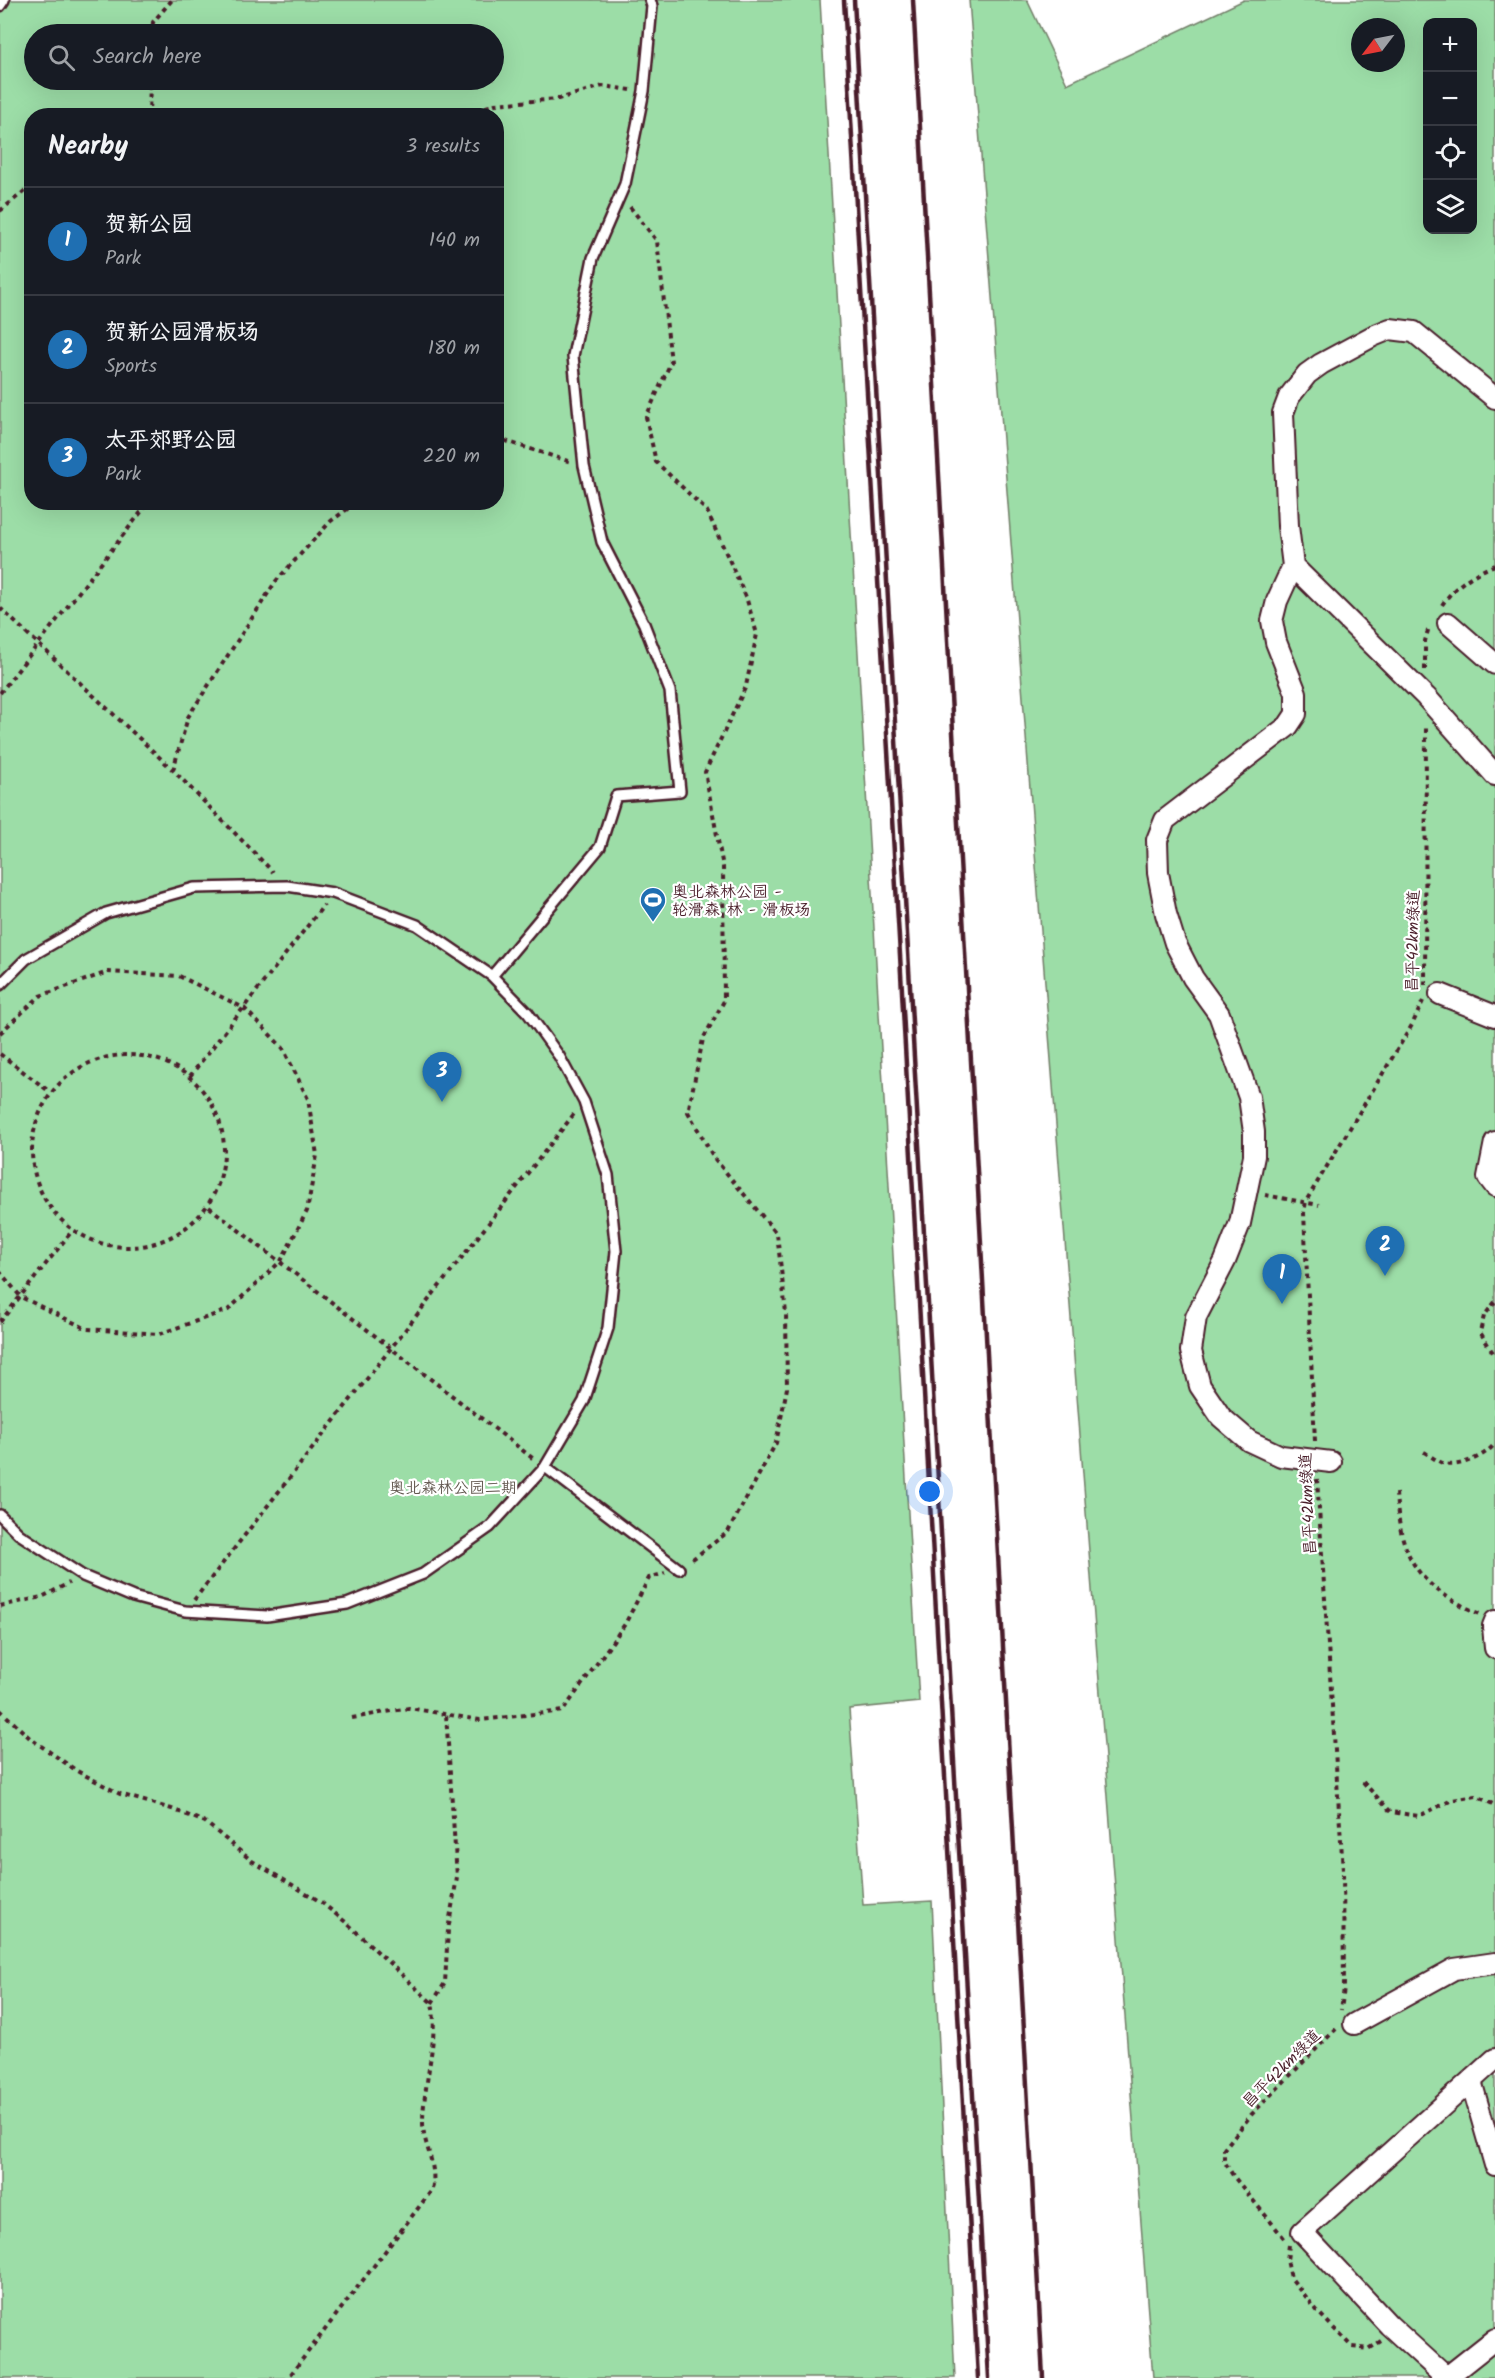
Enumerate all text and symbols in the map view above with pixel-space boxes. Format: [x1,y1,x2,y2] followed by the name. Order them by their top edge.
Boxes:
[1351,18,1405,72] north arrow
[1423,18,1477,234] map controls
[1423,18,1477,72] button: +
[24,24,504,90] search box
[93,40,201,75] text: Search here
[45,41,78,74] icon: search
[1423,72,1477,126] button: −
[48,126,128,168] text: Nearby
[1423,126,1477,180] button: locate
[406,131,480,163] text: 3 results
[1423,180,1477,234] button: layers
[105,208,193,243] text: 贺新公园
[64,225,71,257] text: 1
[429,225,480,257] text: 140 m
[105,243,141,275] text: Park
[105,316,259,351] text: 贺新公园滑板场
[62,333,73,365] text: 2
[428,333,480,365] text: 180 m
[105,351,157,383] text: Sports
[105,424,237,459] text: 太平郊野公园
[62,441,73,473] text: 3
[423,441,480,473] text: 220 m
[105,459,141,491] text: Park
[672,880,811,923] place label: 奥北森林公园 - 轮滑森 林 - 滑板场
[638,885,668,923] sports icon: 奥北森林公园 - 轮滑森 林 - 滑板场
[1400,890,1427,992] street label: 昌平42km绿道
[422,1052,462,1102] pin: 3
[1366,1226,1404,1276] pin: 2
[1262,1254,1302,1304] pin: 1
[1293,1452,1324,1556] street label: 昌平42km绿道
[389,1476,517,1501] park label: 奥北森林公园二期
[915,1477,944,1506] your location
[1237,2024,1327,2114] street label: 昌平42km绿道

